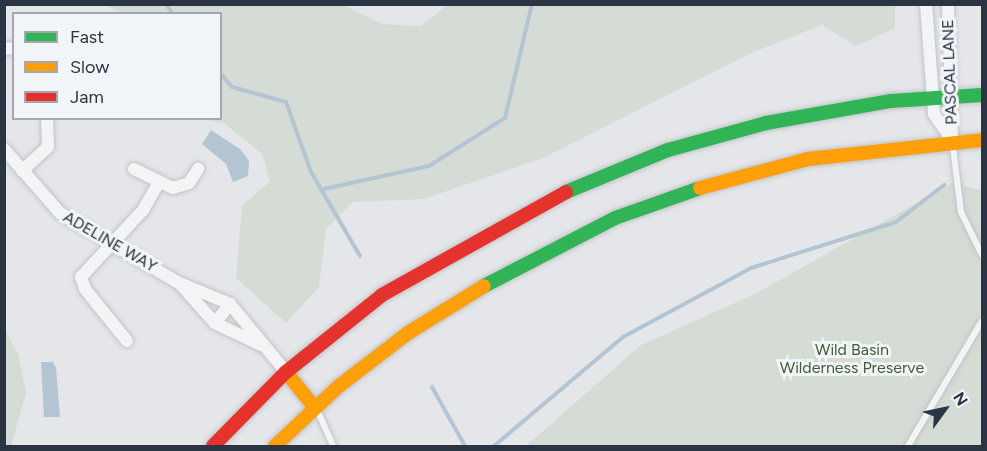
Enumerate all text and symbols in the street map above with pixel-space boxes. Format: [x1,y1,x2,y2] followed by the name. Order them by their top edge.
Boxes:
[12,12,222,120] legend
[939,19,961,125] street label: PASCAL LANE
[70,26,104,48] text: Fast
[70,56,109,78] text: Slow
[70,86,104,108] text: Jam
[60,207,160,277] street label: ADELINE WAY
[780,340,924,378] park label: Wild Basin Wilderness Preserve
[915,379,975,439] north arrow
[949,389,972,409] text: N

